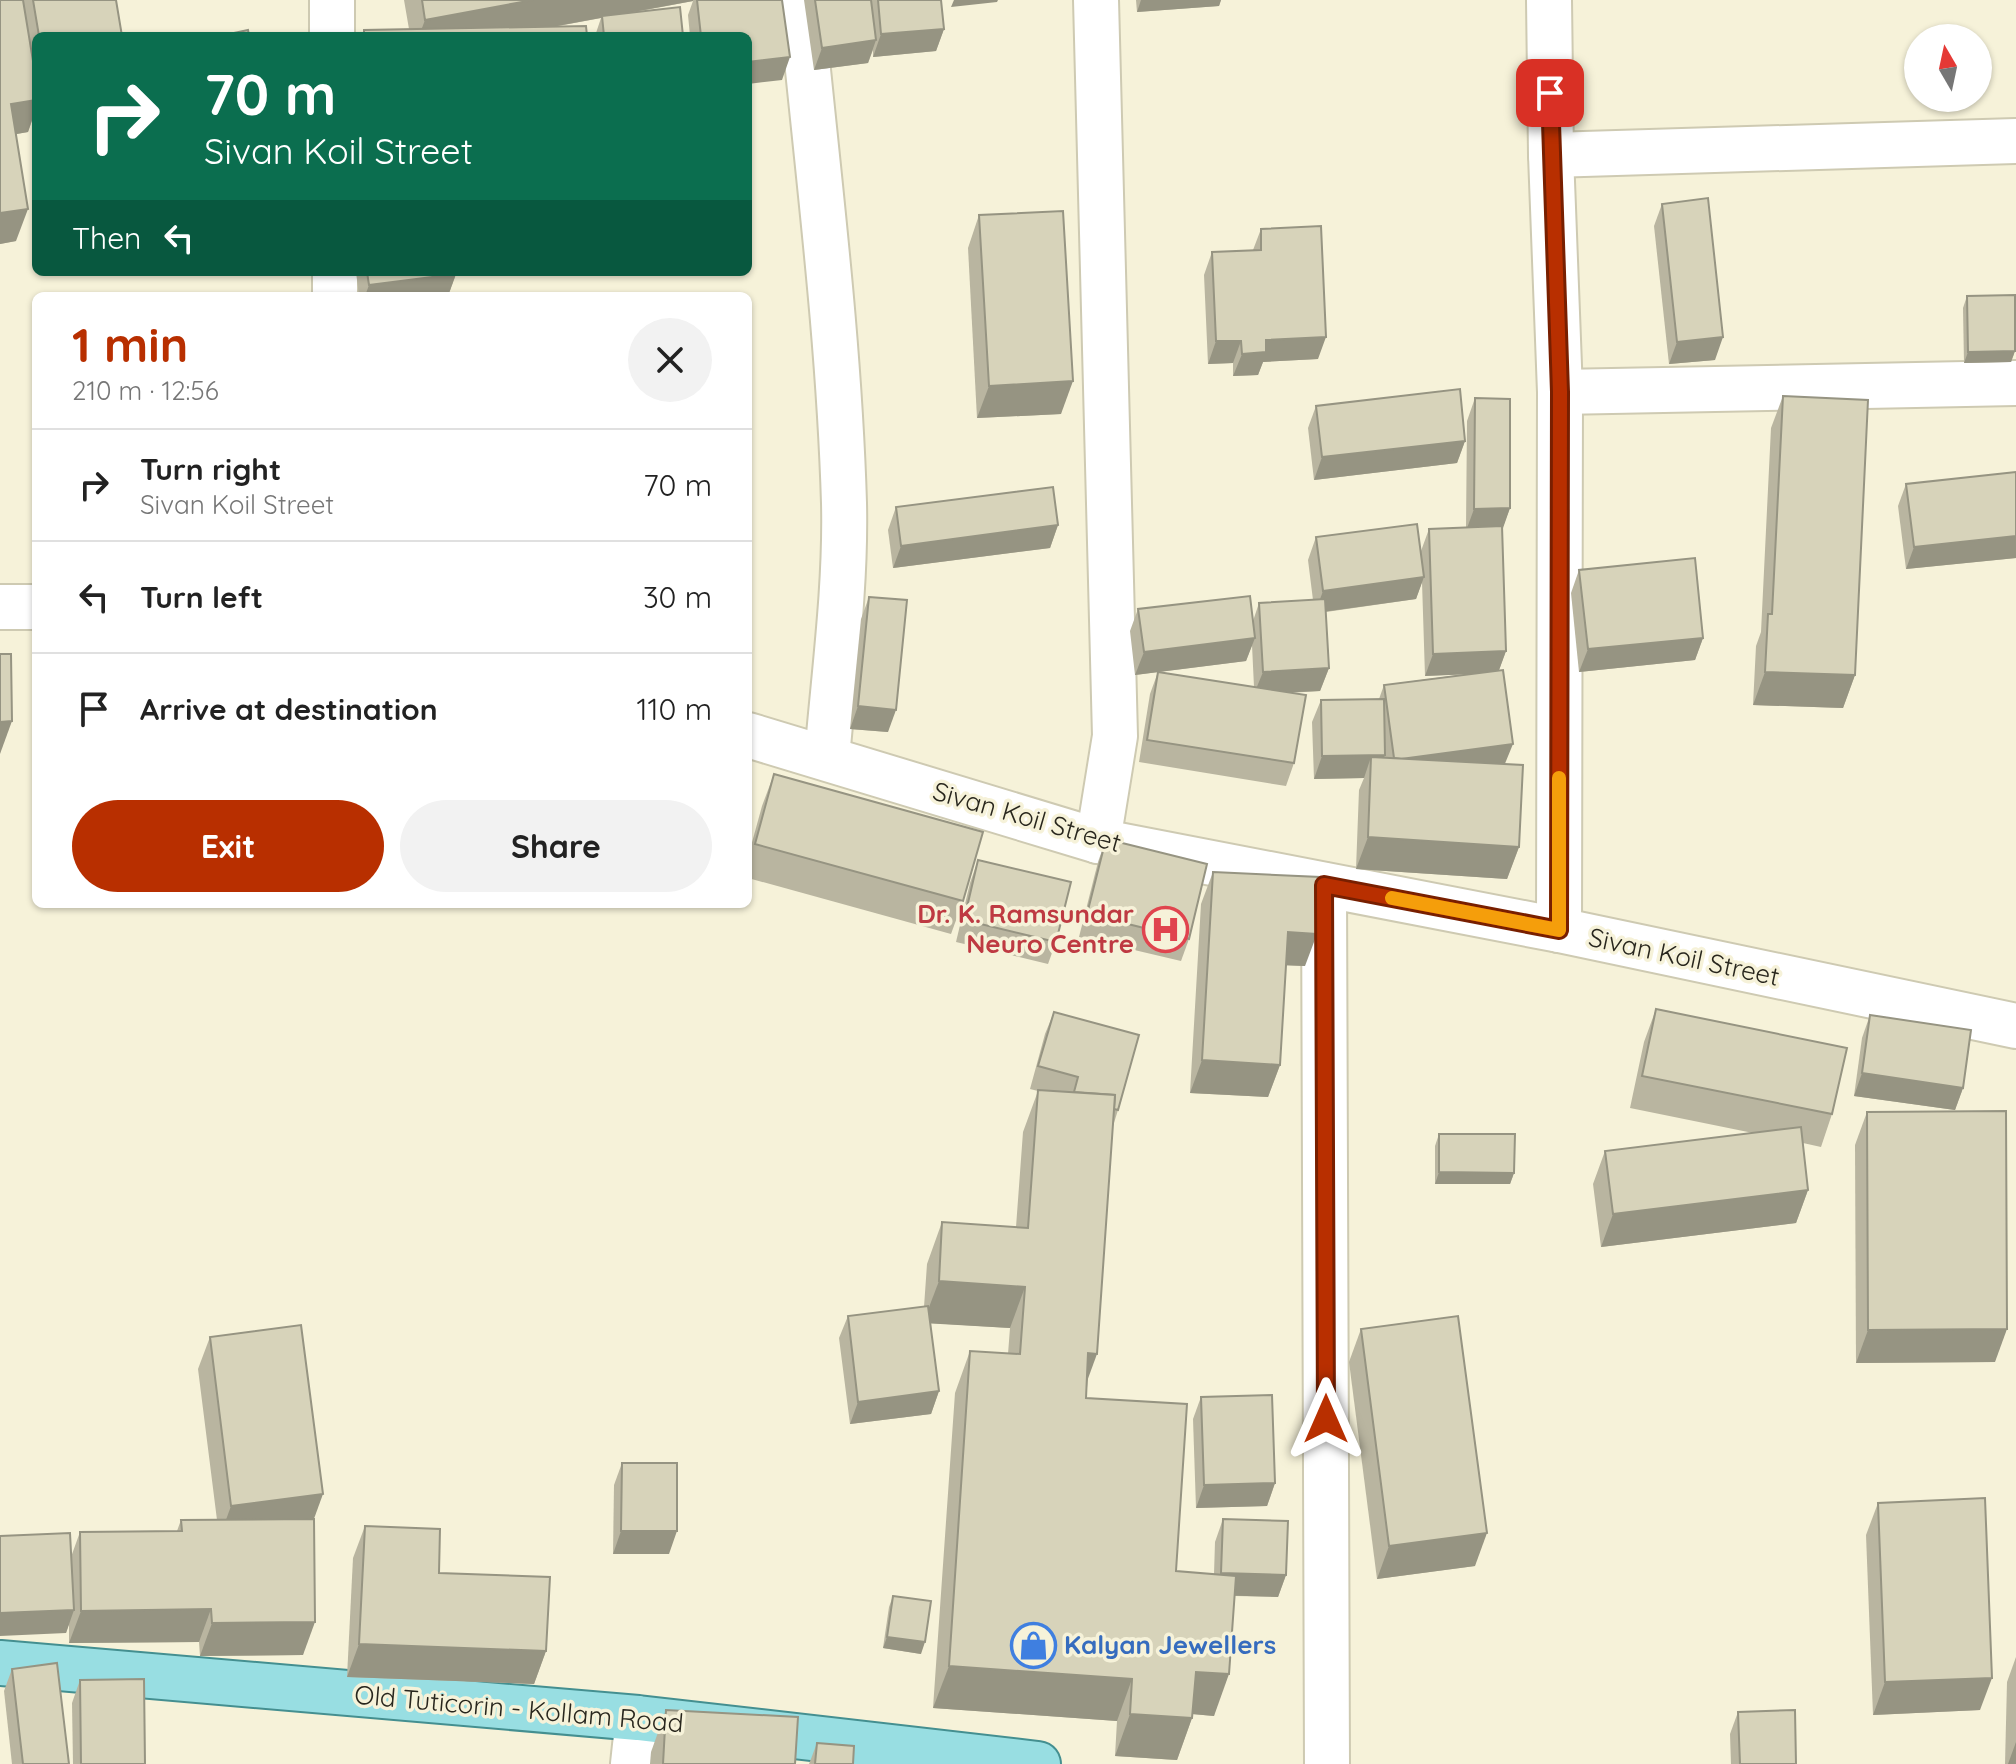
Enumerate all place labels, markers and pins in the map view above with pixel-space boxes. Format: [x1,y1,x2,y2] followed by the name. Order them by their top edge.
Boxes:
[1516,59,1584,127] pin
[917,897,1134,960] place label: Dr. K. Ramsundar Neuro Centre
[1141,905,1189,953] hospital icon: Dr. K. Ramsundar Neuro Centre
[1009,1621,1057,1669] shop icon: Kalyan Jewellers
[1064,1628,1276,1661] place label: Kalyan Jewellers

